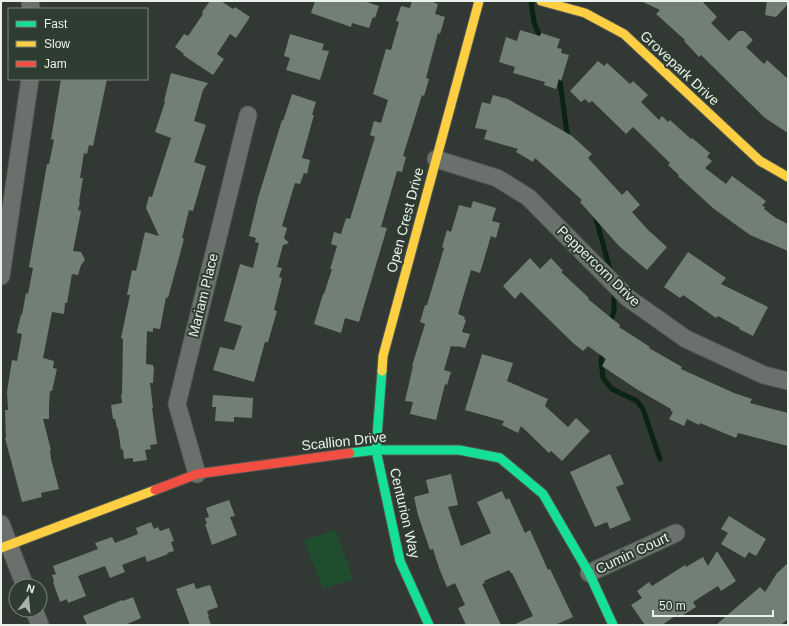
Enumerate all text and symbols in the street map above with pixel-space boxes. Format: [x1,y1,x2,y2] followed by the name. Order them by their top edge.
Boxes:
[8,8,148,80] legend
[44,17,68,31] text: Fast
[637,27,723,109] street label: Grovepark Drive
[44,37,70,51] text: Slow
[44,57,67,71] text: Jam
[383,165,427,274] street label: Open Crest Drive
[554,222,644,310] street label: Peppercorn Drive
[185,251,221,338] street label: Mariam Place
[301,429,388,453] street label: Scallion Drive
[387,466,423,560] street label: Centurion Way
[593,529,671,577] street label: Cumin Court
[8,578,48,618] north arrow
[25,582,36,595] text: N
[653,592,773,618] scale bar
[659,599,686,613] text: 50 m

